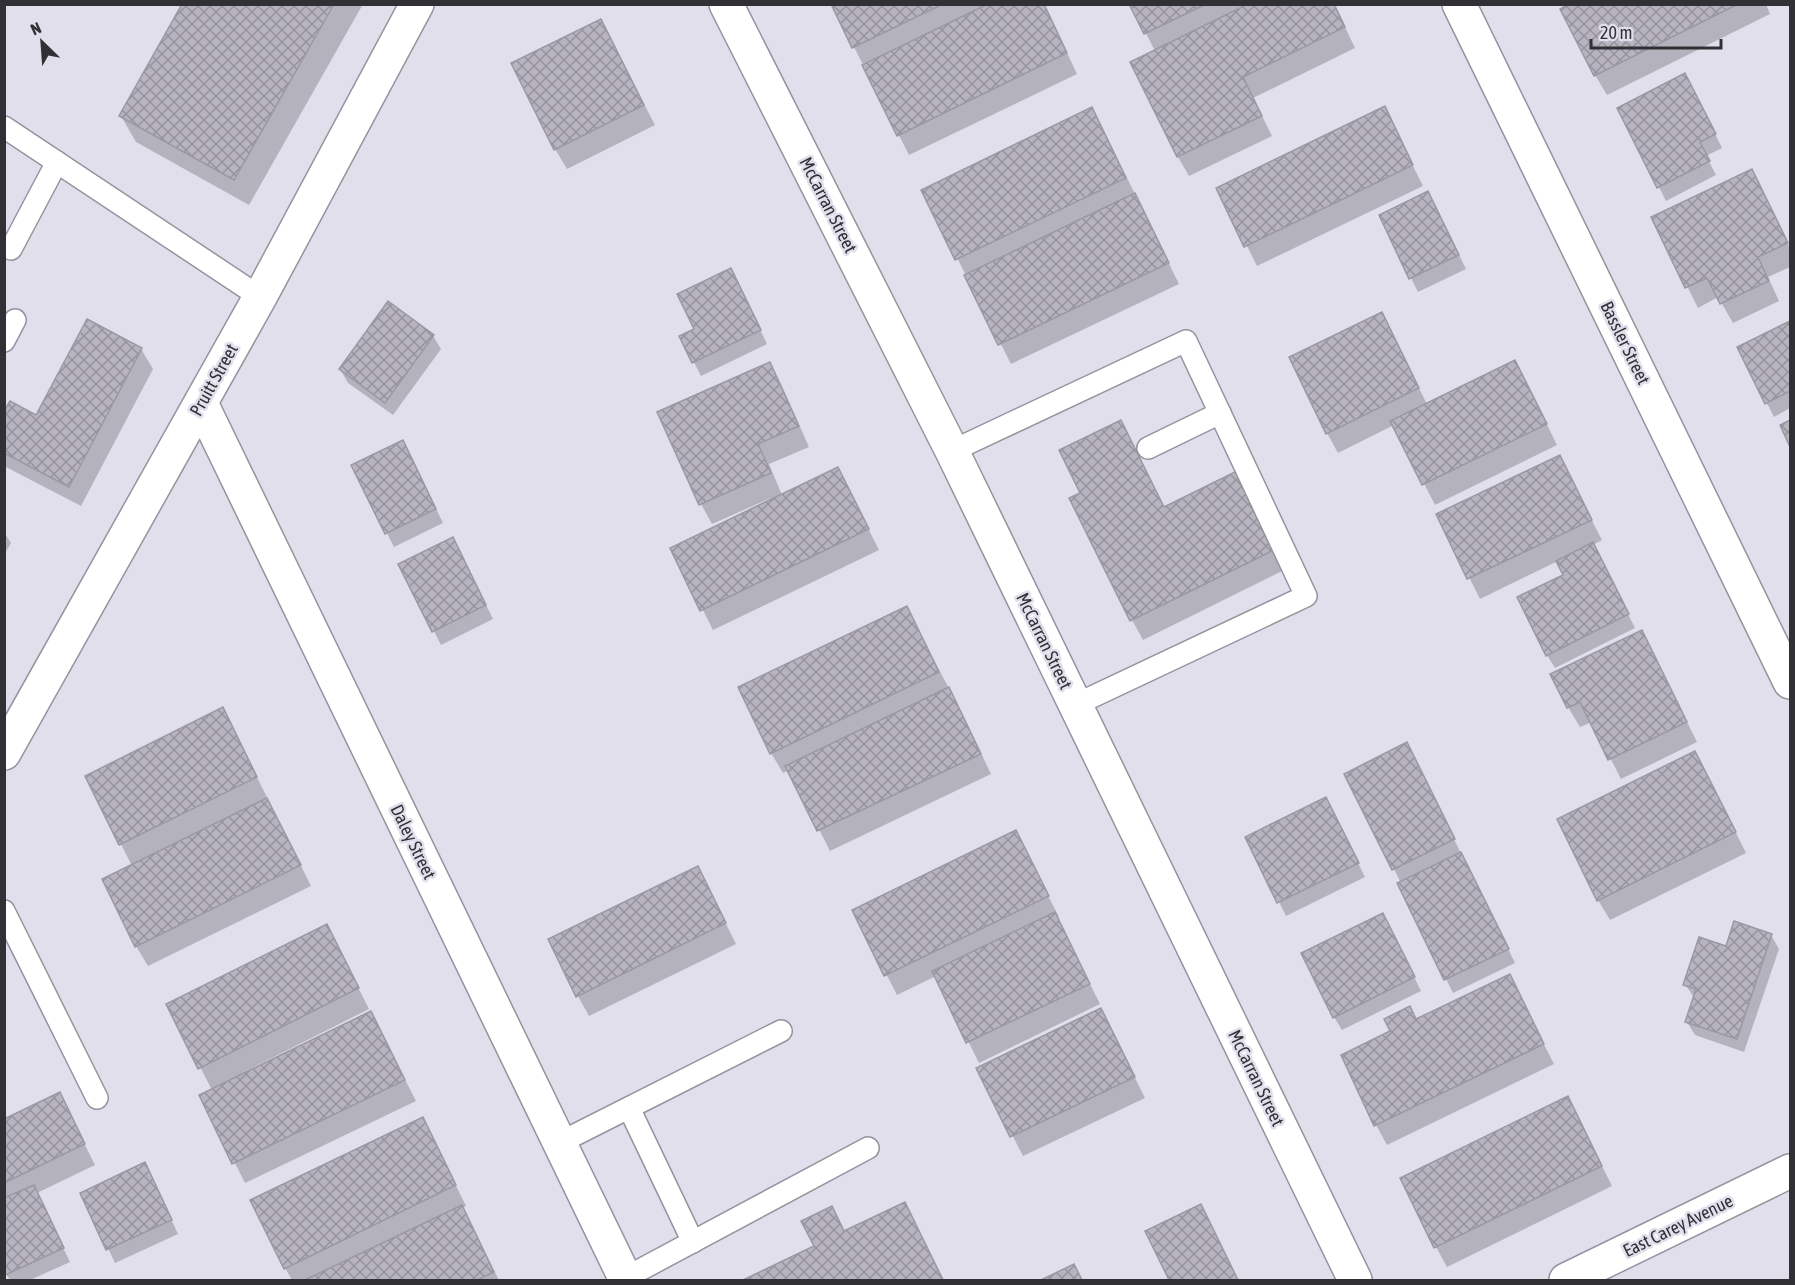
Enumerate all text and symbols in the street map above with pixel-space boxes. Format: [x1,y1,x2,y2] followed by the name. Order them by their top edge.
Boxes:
[12,12,72,72] north arrow
[1591,12,1722,50] scale bar
[28,18,44,39] text: N
[1600,22,1632,43] text: 20 m
[795,153,862,256] street label: McCarran Street
[1596,298,1655,388] street label: Bassler Street
[185,340,242,420] street label: Pruitt Street
[1012,589,1077,692] street label: McCarran Street
[386,801,441,883] street label: Daley Street
[1224,1026,1289,1129] street label: McCarran Street
[1619,1190,1736,1261] street label: East Carey Avenue

